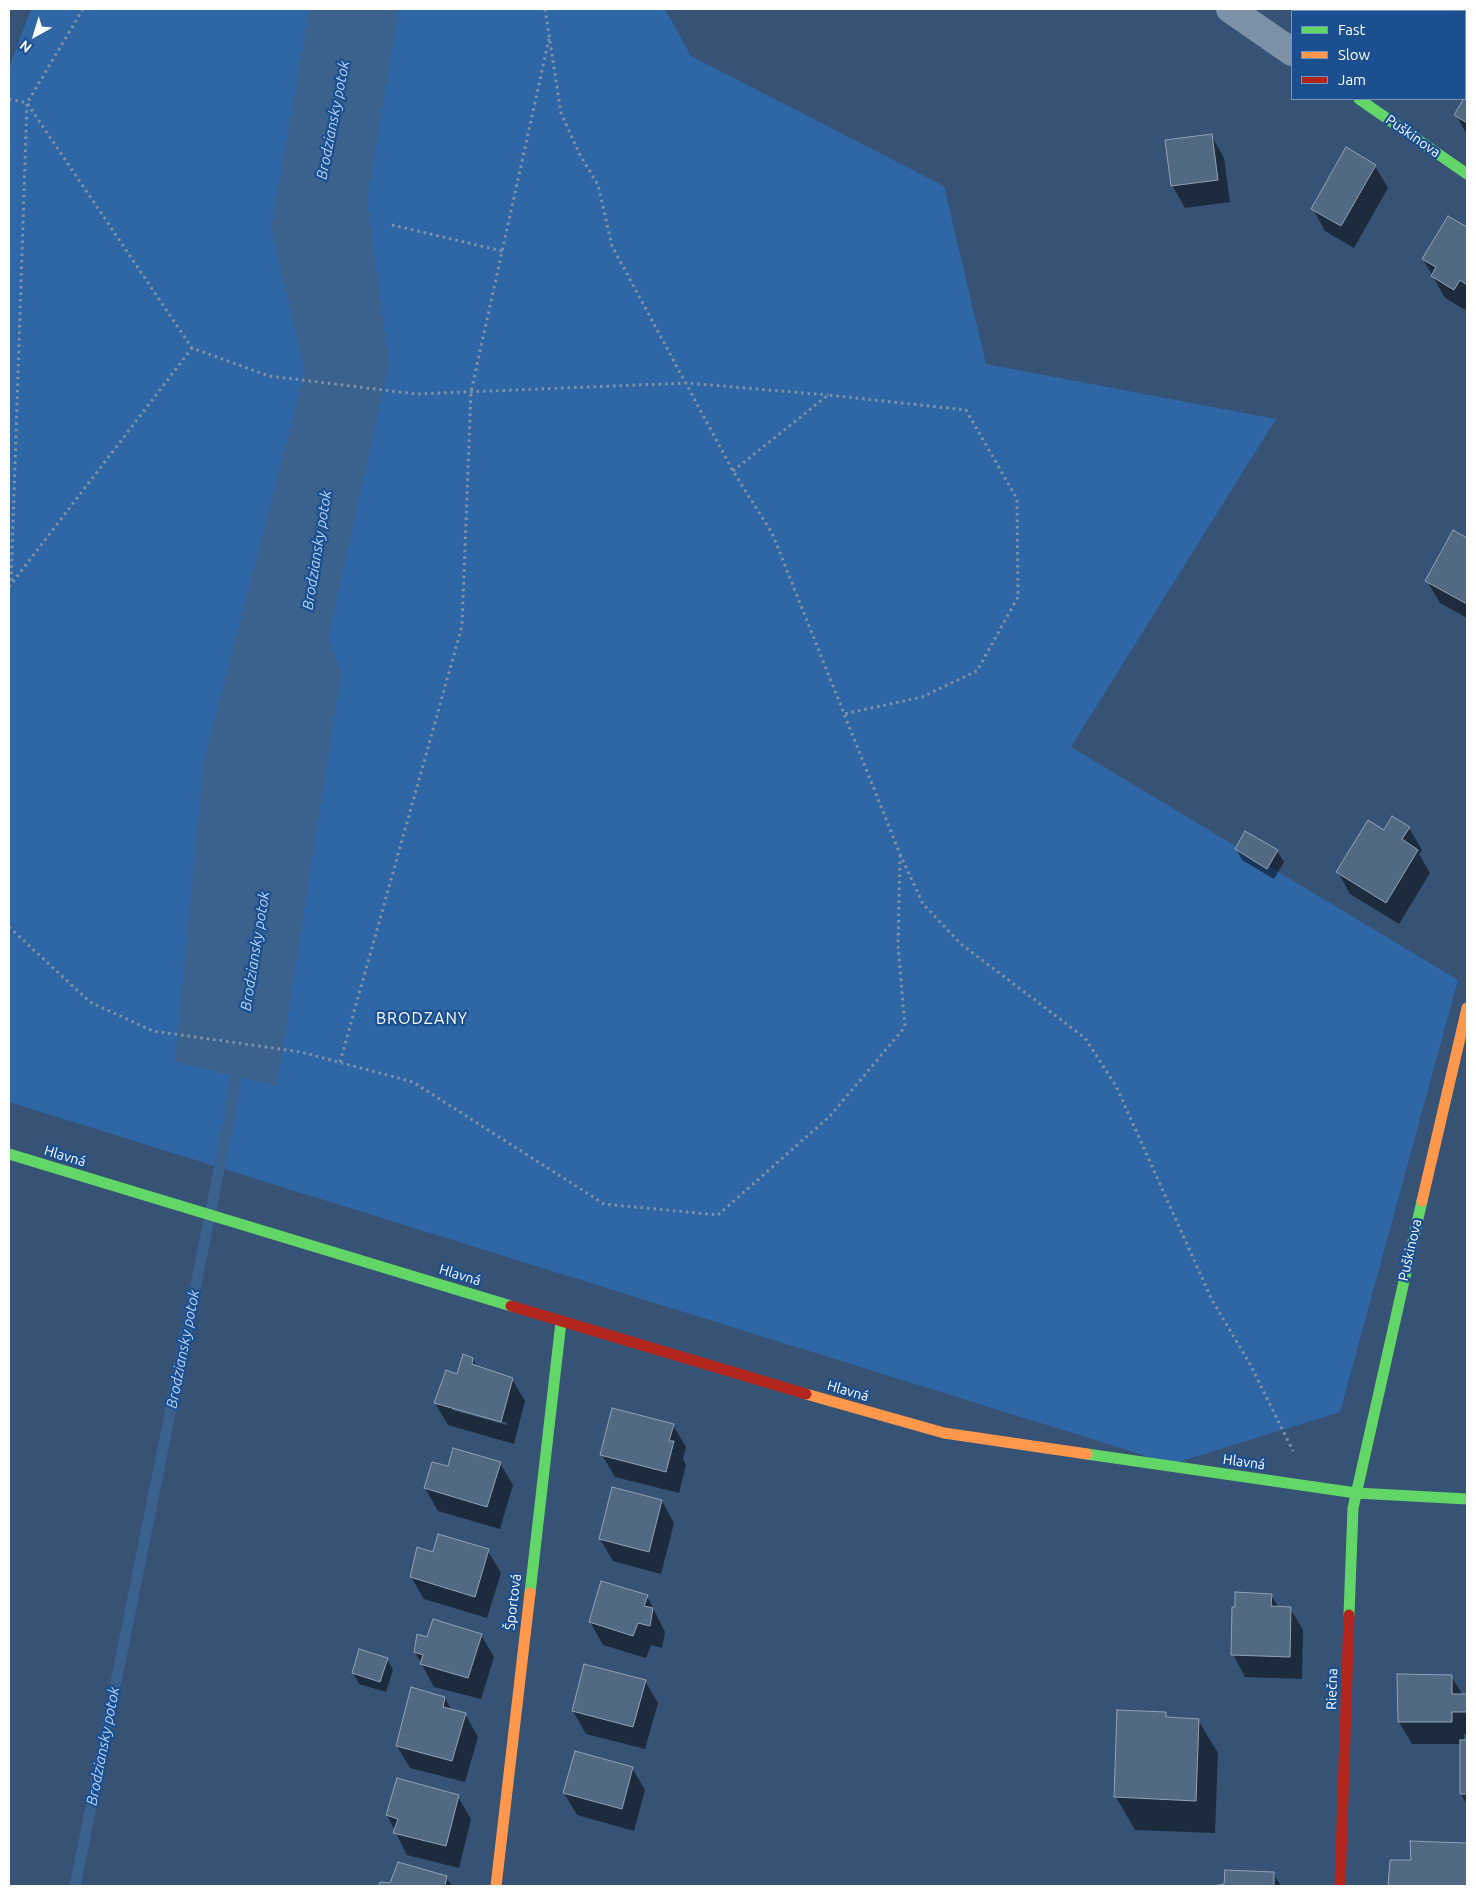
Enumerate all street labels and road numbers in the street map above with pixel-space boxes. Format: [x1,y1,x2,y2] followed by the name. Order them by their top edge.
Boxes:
[1382,111,1444,161] street label: Puškinova
[42,1142,88,1170] street label: Hlavná
[1395,1217,1425,1283] street label: Puškinova
[437,1261,483,1289] street label: Hlavná
[825,1377,871,1405] street label: Hlavná
[1222,1451,1266,1473] street label: Hlavná
[501,1573,525,1631] street label: Športová
[1323,1668,1341,1710] street label: Riečna

